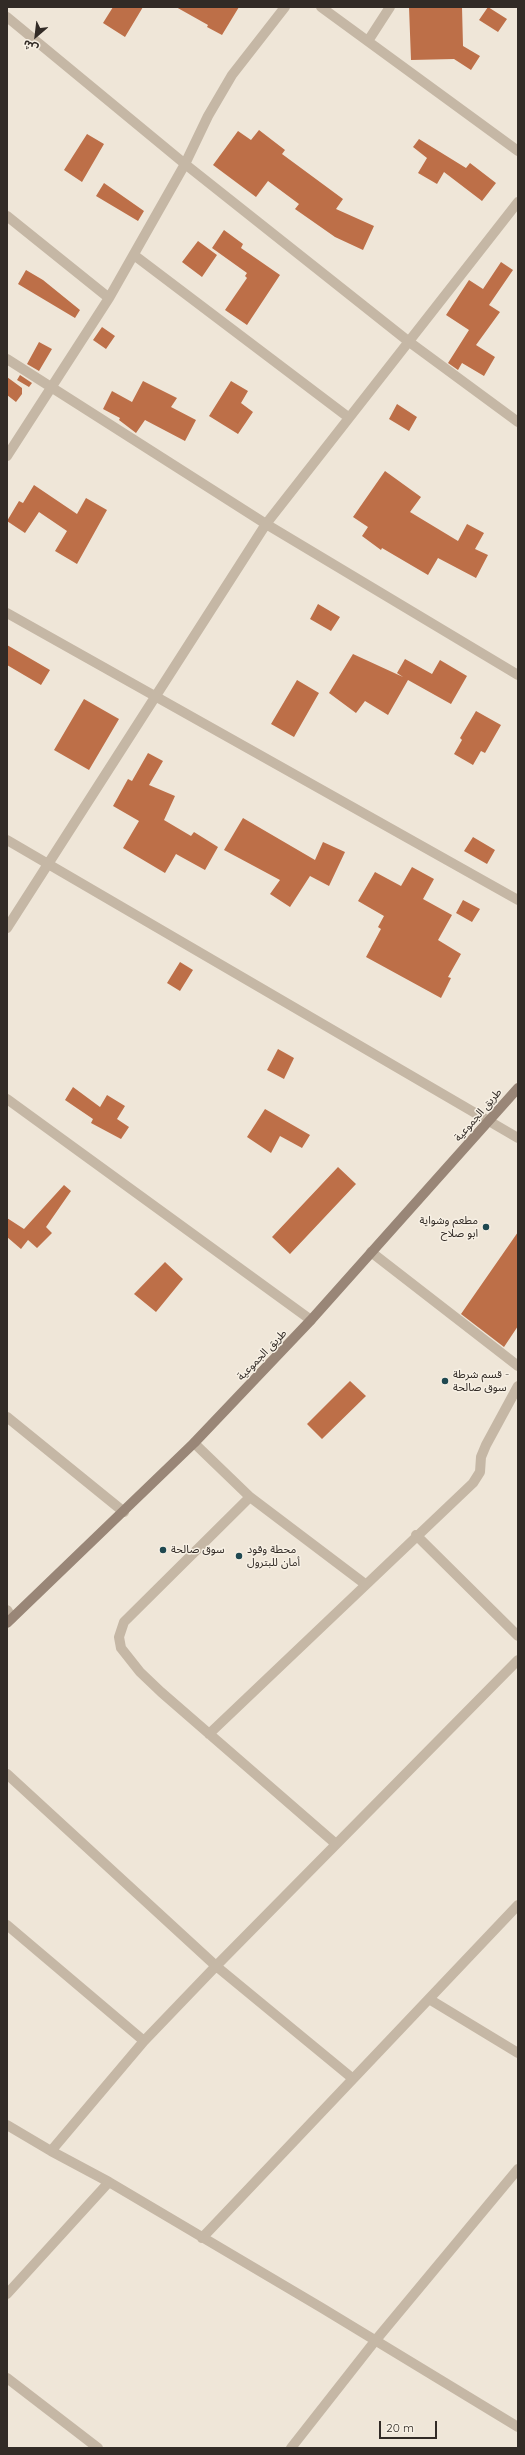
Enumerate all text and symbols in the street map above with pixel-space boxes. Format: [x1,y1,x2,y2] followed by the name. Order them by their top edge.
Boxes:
[16,16,56,56] north arrow
[20,37,40,56] text: ش
[451,1086,505,1144] street label: طريق الجموعية
[420,1214,478,1240] place label: مطعم وشواية ابو صلاح
[481,1222,491,1232] marker: مطعم وشواية ابو صلاح
[234,1327,290,1383] street label: طريق الجموعية
[453,1368,509,1394] place label: قسم شرطة - سوق صالحة
[440,1376,450,1386] marker: قسم شرطة - سوق صالحة
[171,1543,225,1557] place label: سوق صالحة
[247,1543,300,1569] place label: محطة وقود أمان للبترول
[158,1545,168,1555] marker: سوق صالحة
[234,1551,244,1561] marker: محطة وقود أمان للبترول
[381,2413,439,2439] scale bar
[386,2420,414,2435] text: 20 m

